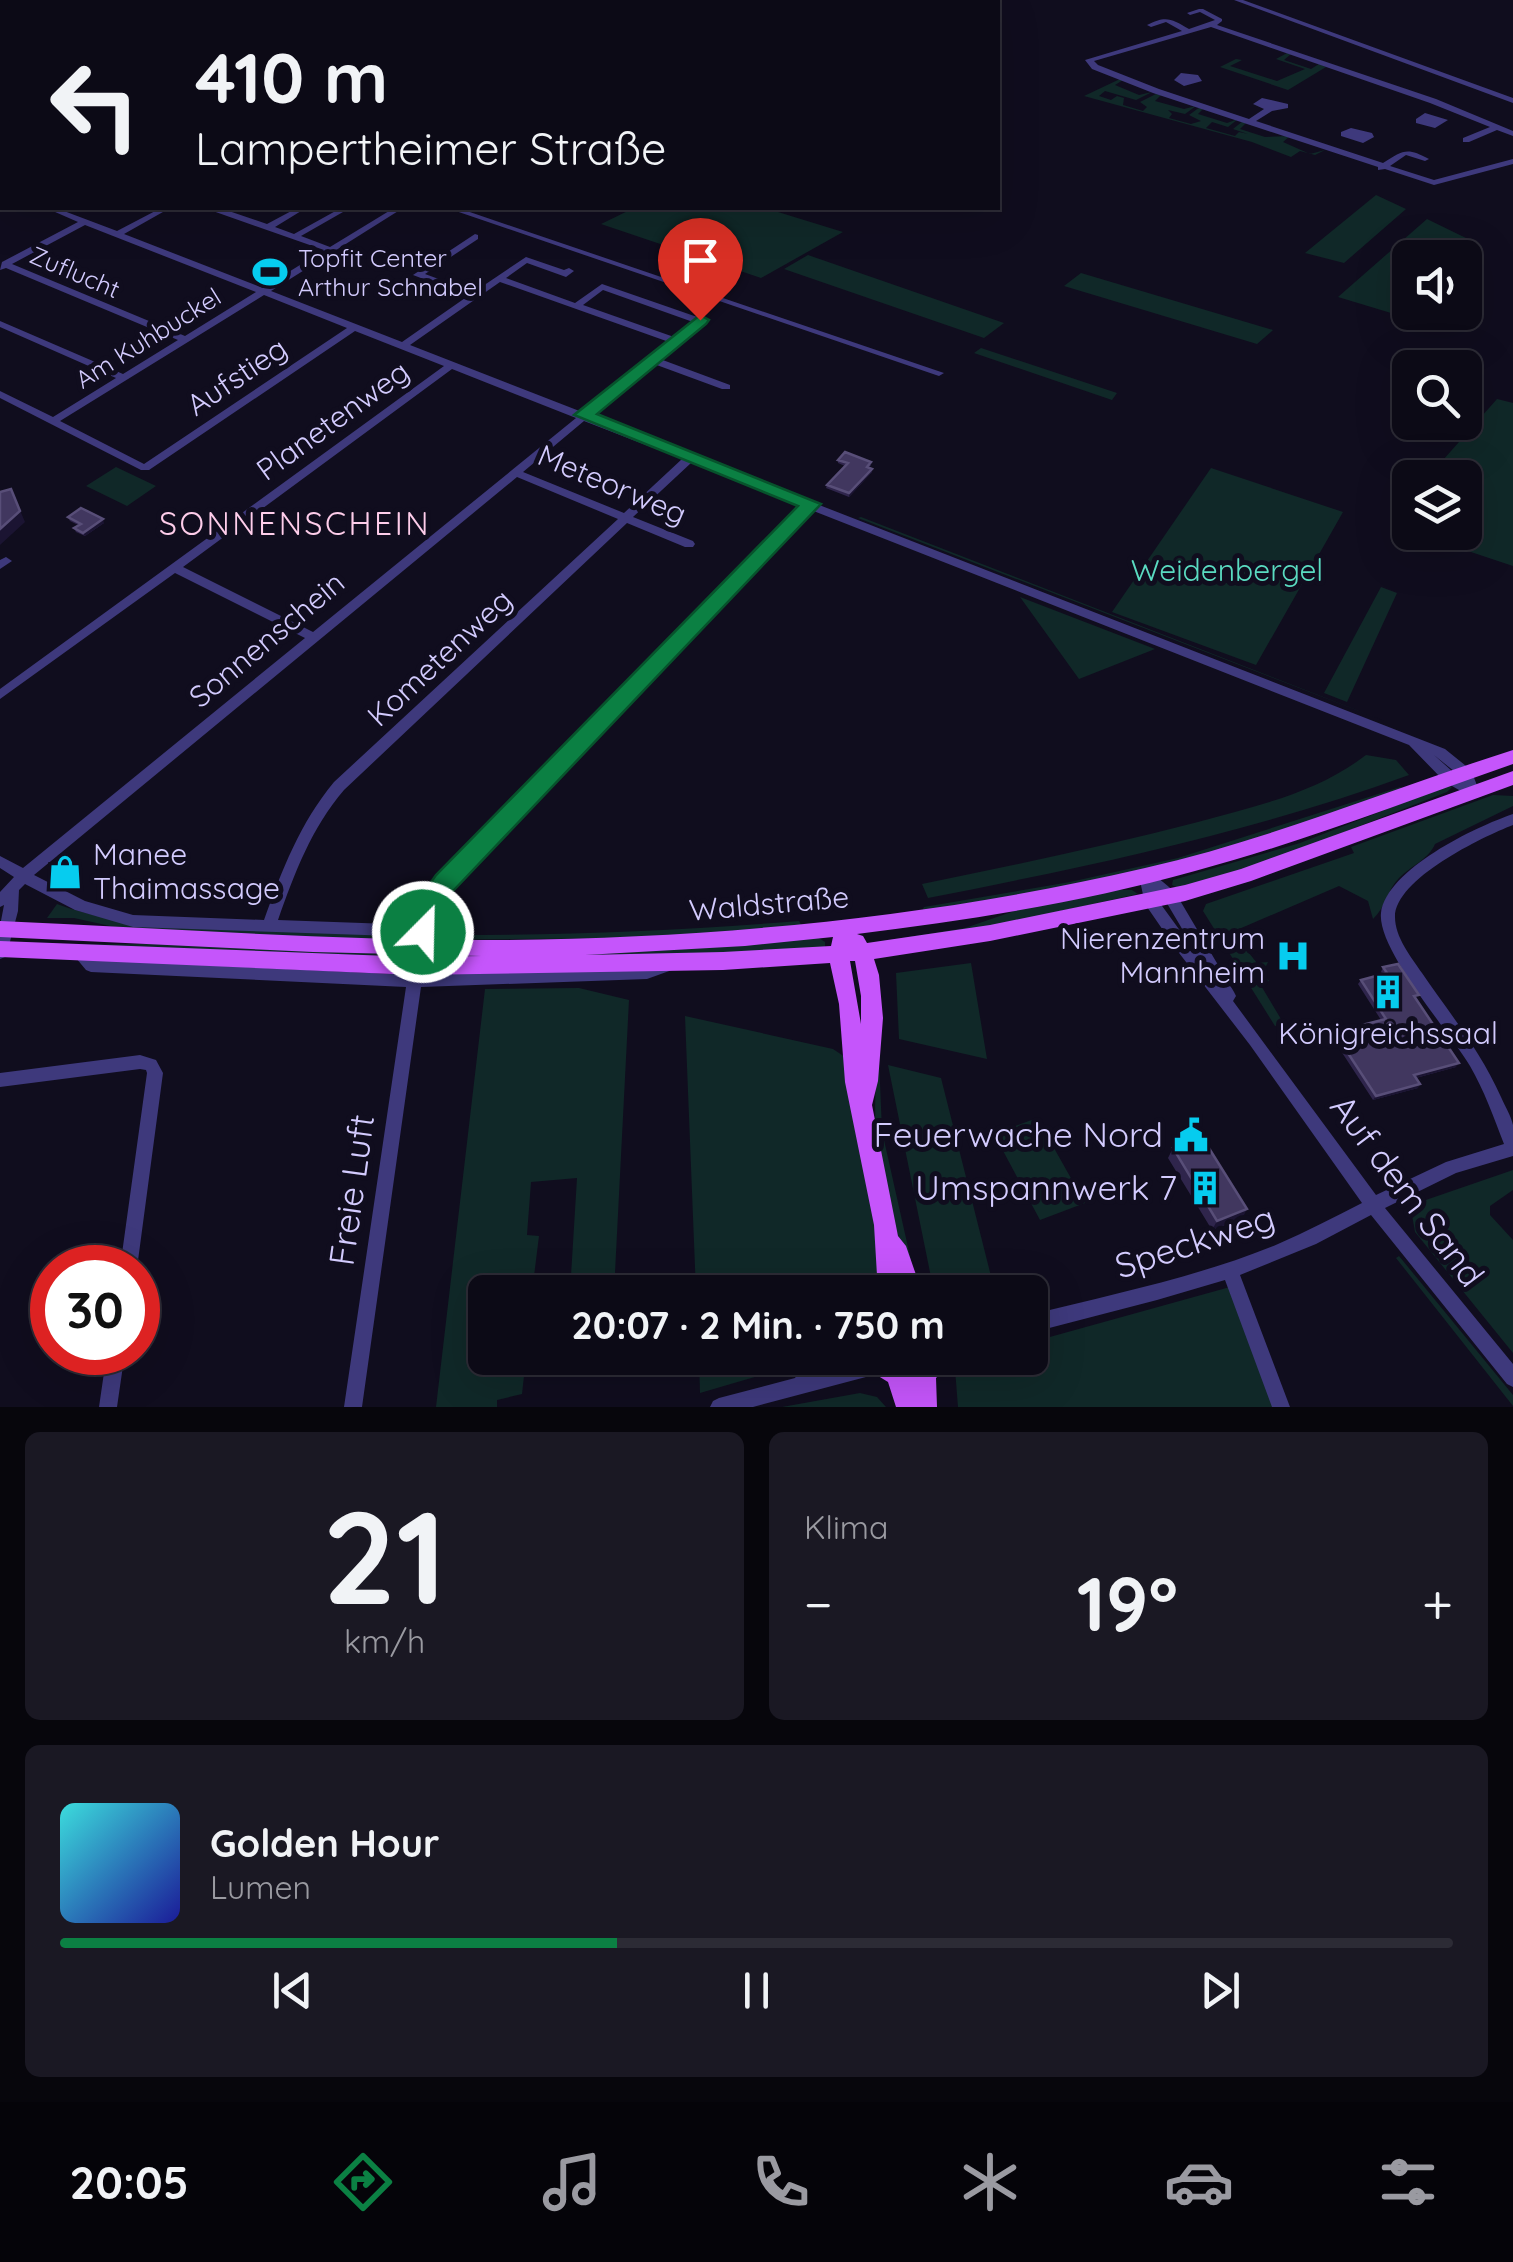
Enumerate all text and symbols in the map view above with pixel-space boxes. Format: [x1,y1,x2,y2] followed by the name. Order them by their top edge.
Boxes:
[195,33,388,121] text: 410 m
[30,40,160,170] icon: left
[195,120,667,176] text: Lampertheimer Straße
[658,218,743,321] pin
[673,233,728,288] icon: arrive
[26,239,125,304] street label: Zuflucht
[1392,240,1482,550] map controls
[1392,240,1482,330] button: sound
[298,242,483,302] place label: Topfit Center Arthur Schnabel
[251,253,289,291] sports icon: Topfit Center Arthur Schnabel
[69,280,226,395] street label: Am Kuhbuckel
[179,329,294,424] street label: Aufstieg
[1392,350,1482,440] button: search
[249,352,416,488] street label: Planetenweg
[532,436,693,532] street label: Meteorweg
[1392,460,1482,550] button: layers
[159,503,431,543] district label: SONNENSCHEIN
[1131,551,1323,589] park label: Weidenbergel
[181,563,352,715] street label: Sonnenschein
[359,580,520,734] street label: Kometenweg
[93,835,280,907] place label: Manee Thaimassage
[46,853,84,891] shop icon: Manee Thaimassage
[687,877,850,929] street label: Waldstraße
[371,880,475,984] position arrow
[1060,919,1265,991] place label: Nierenzentrum Mannheim
[1274,937,1312,975] hospital icon: Nierenzentrum Mannheim
[1369,973,1407,1011] building icon: Königreichssaal
[1278,1014,1498,1052] place label: Königreichssaal
[1321,1086,1494,1295] street label: Auf dem Sand
[319,1112,383,1268] street label: Freie Luft
[873,1112,1163,1156] place label: Feuerwache Nord
[1172,1116,1210,1154] public building icon: Feuerwache Nord
[915,1165,1177,1209] place label: Umspannwerk 7
[1186,1169,1224,1207] building icon: Umspannwerk 7
[1109,1195,1280,1288] street label: Speckweg
[30,1245,160,1375] speed limit sign: 30
[571,1301,945,1349] text: 20:07 · 2 Min. · 750 m
[322,1474,447,1637] text: 21
[804,1507,888,1547] text: Klima
[1077,1556,1178,1650] text: 19°
[804,1569,833,1638] text: −
[1422,1569,1453,1638] text: +
[344,1621,425,1661] text: km/h
[210,1819,439,1867] text: Golden Hour
[210,1867,311,1907] text: Lumen
[265,1963,320,2018] icon: previous
[729,1963,784,2018] icon: pause
[1193,1963,1248,2018] icon: next
[328,2147,398,2217] icon: directions
[537,2147,607,2217] icon: music
[746,2147,816,2217] icon: phone
[955,2147,1025,2217] icon: climate
[1164,2147,1234,2217] icon: car
[1373,2147,1443,2217] icon: filters
[70,2154,189,2210] text: 20:05

